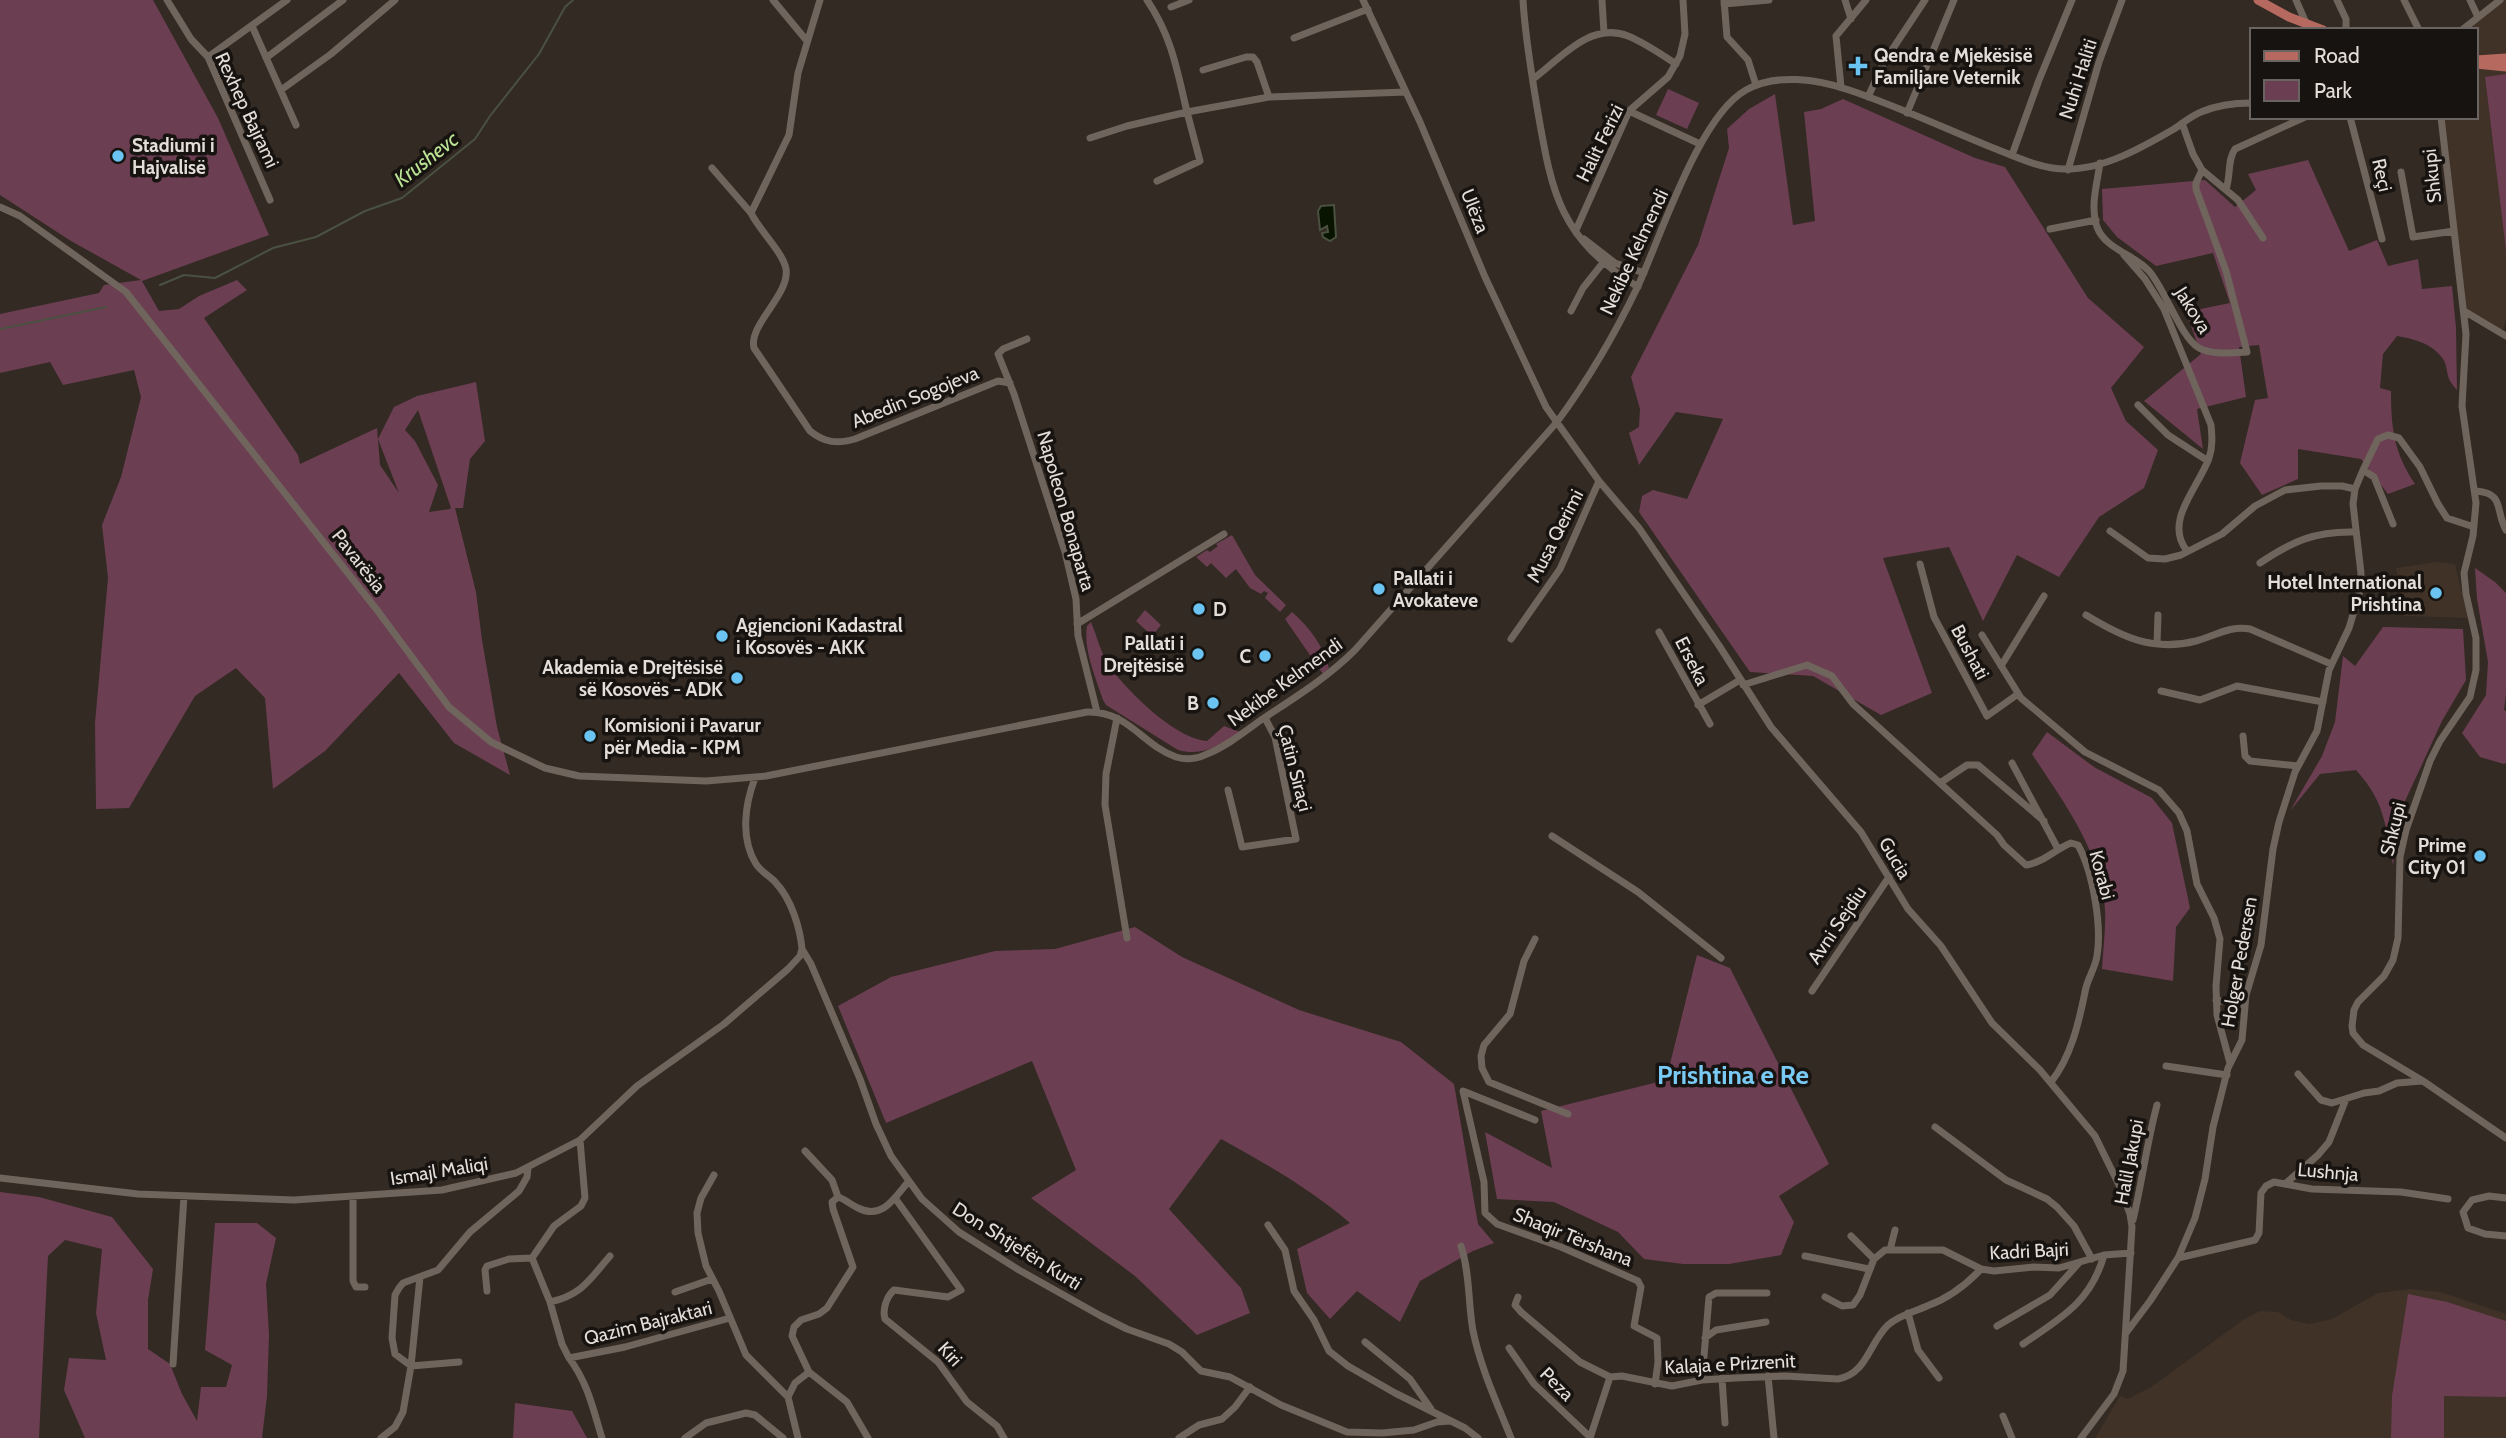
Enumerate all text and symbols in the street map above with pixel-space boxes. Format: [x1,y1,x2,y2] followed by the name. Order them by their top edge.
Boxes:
[2250,28,2478,119] legend
[2054,36,2102,122] street label: Nuhi Haliti
[2314,43,2360,68] text: Road
[1874,44,2033,89] place label: Qendra e Mjekësisë Familjare Veternik
[210,49,284,171] street label: Rexhep Bajrami
[1848,56,1868,76] marker: Qendra e Mjekësisë Familjare Veternik
[2314,78,2352,103] text: Park
[1571,100,1629,186] street label: Halit Ferizi
[389,126,463,192] water label: Krushevc
[132,134,215,179] place label: Stadiumi i Hajvalisë
[110,148,126,164] marker: Stadiumi i Hajvalisë
[2418,148,2446,204] street label: Shkupi
[2367,156,2397,194] street label: Reçi
[1456,185,1494,237] street label: Ulëza
[1595,186,1673,318] street label: Nekibe Kelmendi
[2169,282,2216,338] street label: Jakova
[848,361,982,433] street label: Abedin Sogojeva
[1032,428,1100,594] street label: Napoleon Bonaparta
[1522,486,1588,586] street label: Musa Qerimi
[327,525,391,597] street label: Pavarësia
[1393,567,1478,612] place label: Pallati i Avokateve
[2267,571,2423,616] place label: Hotel International Prishtina
[1371,581,1387,597] marker: Pallati i Avokateve
[2428,585,2444,601] marker: Hotel International Prishtina
[1213,598,1227,621] place label: D
[1191,601,1207,617] marker: D
[736,614,903,659] place label: Agjencioni Kadastral i Kosovës - AKK
[1946,621,1994,683] street label: Bushati
[714,628,730,644] marker: Agjencioni Kadastral i Kosovës - AKK
[1103,632,1184,677] place label: Pallati i Drejtësisë
[1223,633,1347,731] street label: Nekibe Kelmendi
[1670,633,1714,689] street label: Erseka
[1239,645,1251,668] place label: C
[1190,646,1206,662] marker: Pallati i Drejtësisë
[1257,648,1273,664] marker: C
[542,656,723,701] place label: Akademia e Drejtësisë së Kosovës - ADK
[729,670,745,686] marker: Akademia e Drejtësisë së Kosovës - ADK
[1187,692,1199,715] place label: B
[1205,695,1221,711] marker: B
[604,714,761,759] place label: Komisioni i Pavarur për Media - KPM
[1273,722,1317,814] street label: Çatin Siraçi
[582,728,598,744] marker: Komisioni i Pavarur për Media - KPM
[2375,800,2411,858] street label: Shkupi
[1874,833,1916,883] street label: Gucia
[2408,834,2466,879] place label: Prime City 01
[2084,848,2120,902] street label: Korabi
[2472,848,2488,864] marker: Prime City 01
[1803,882,1871,968] street label: Avni Sejdiu
[2216,895,2262,1029] street label: Holger Pedersen
[1657,1059,1809,1091] district label: Prishtina e Re
[2109,1117,2149,1207] street label: Halil Jakupi
[388,1152,490,1190] street label: Ismajl Maliqi
[2296,1158,2360,1186] street label: Lushnja
[948,1197,1086,1295] street label: Don Shtjefën Kurti
[1510,1203,1636,1271] street label: Shaqir Tërshana
[1989,1237,2069,1265] street label: Kadri Bajri
[582,1296,714,1350] street label: Qazim Bajraktari
[933,1337,967,1371] street label: Kiri
[1664,1349,1797,1379] street label: Kalaja e Prizrenit
[1535,1362,1579,1406] street label: Peza

